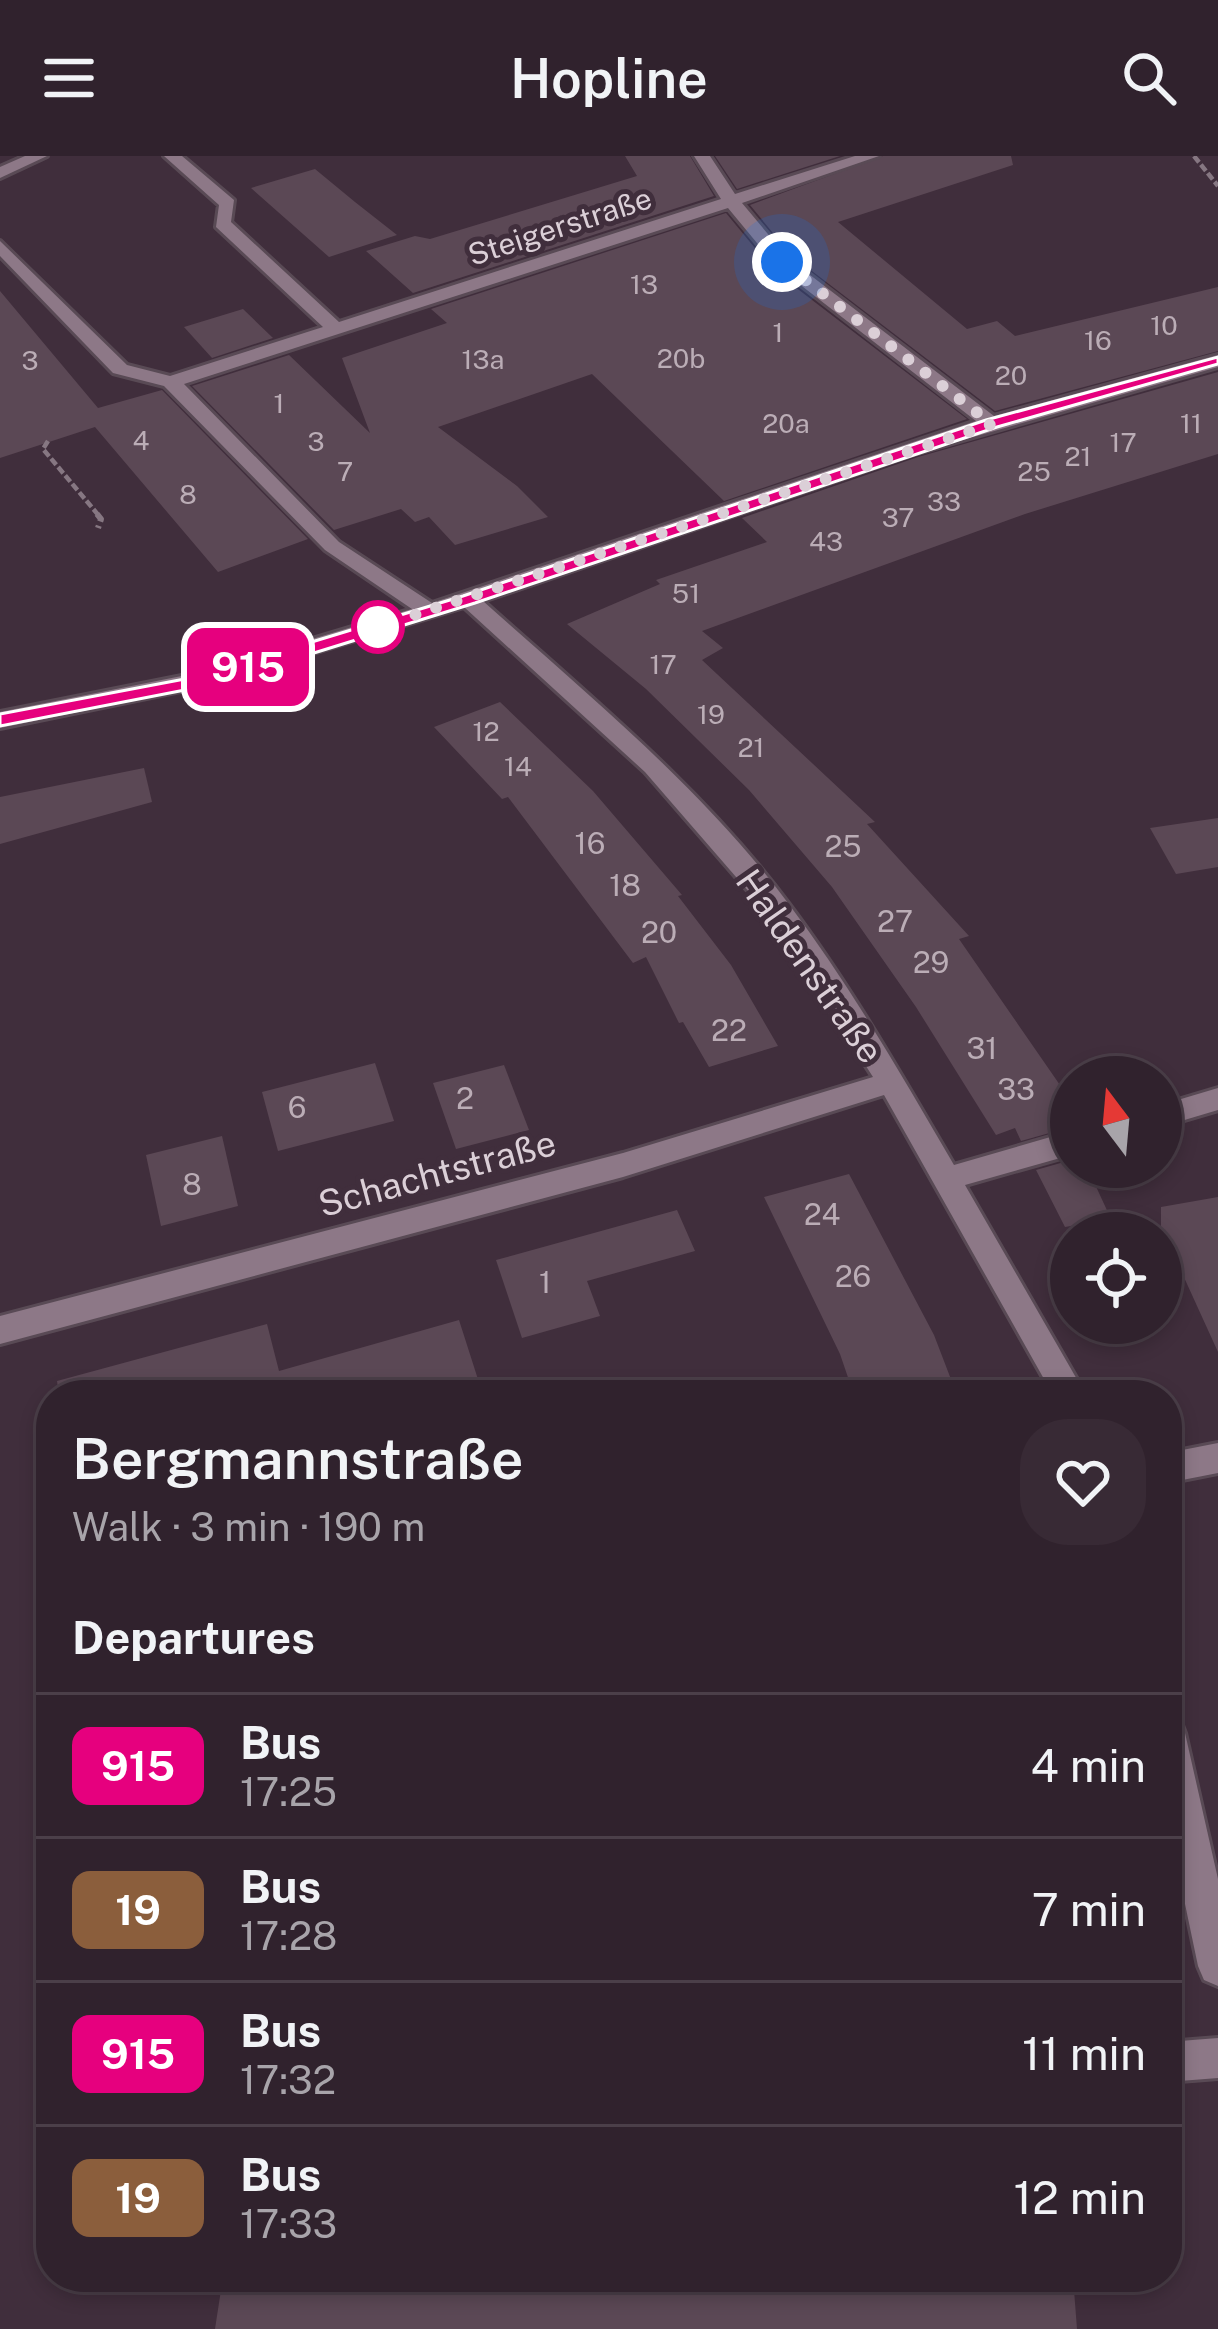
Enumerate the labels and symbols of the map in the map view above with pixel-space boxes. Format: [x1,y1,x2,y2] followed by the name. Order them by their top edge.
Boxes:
[463,179,656,273] street label: Steigerstraße
[752,232,812,292] your location
[630,268,658,300] house number: 13
[1150,309,1178,341] house number: 10
[773,316,784,348] house number: 1
[1084,324,1112,356] house number: 16
[657,342,705,374] house number: 20b
[462,343,504,375] house number: 13a
[21,344,39,376] house number: 3
[995,359,1027,391] house number: 20
[274,387,285,419] house number: 1
[762,407,810,439] house number: 20a
[1180,407,1202,439] house number: 11
[133,424,150,456] house number: 4
[307,425,325,457] house number: 3
[1109,426,1137,458] house number: 17
[1064,440,1092,472] house number: 21
[337,455,353,487] house number: 7
[1017,455,1051,487] house number: 25
[179,478,197,510] house number: 8
[927,485,961,517] house number: 33
[882,501,914,533] house number: 37
[809,525,843,557] house number: 43
[672,577,700,609] house number: 51
[353,602,403,652] unlabelled marker
[179,628,317,706] line badge: 915
[649,648,677,680] house number: 17
[697,698,725,730] house number: 19
[472,715,500,747] house number: 12
[737,731,765,763] house number: 21
[504,750,532,782] house number: 14
[575,825,605,861] house number: 16
[824,828,862,864] house number: 25
[728,861,892,1071] street label: Haldenstraße
[609,867,641,903] house number: 18
[877,903,913,939] house number: 27
[641,914,677,950] house number: 20
[913,944,949,980] house number: 29
[711,1012,747,1048] house number: 22
[966,1030,998,1066] house number: 31
[1050,1056,1182,1188] north arrow
[997,1071,1035,1107] house number: 33
[456,1080,474,1116] house number: 2
[288,1089,306,1125] house number: 6
[314,1121,560,1225] street label: Schachtstraße
[182,1166,202,1202] house number: 8
[804,1196,840,1232] house number: 24
[835,1258,871,1294] house number: 26
[539,1264,551,1300] house number: 1

